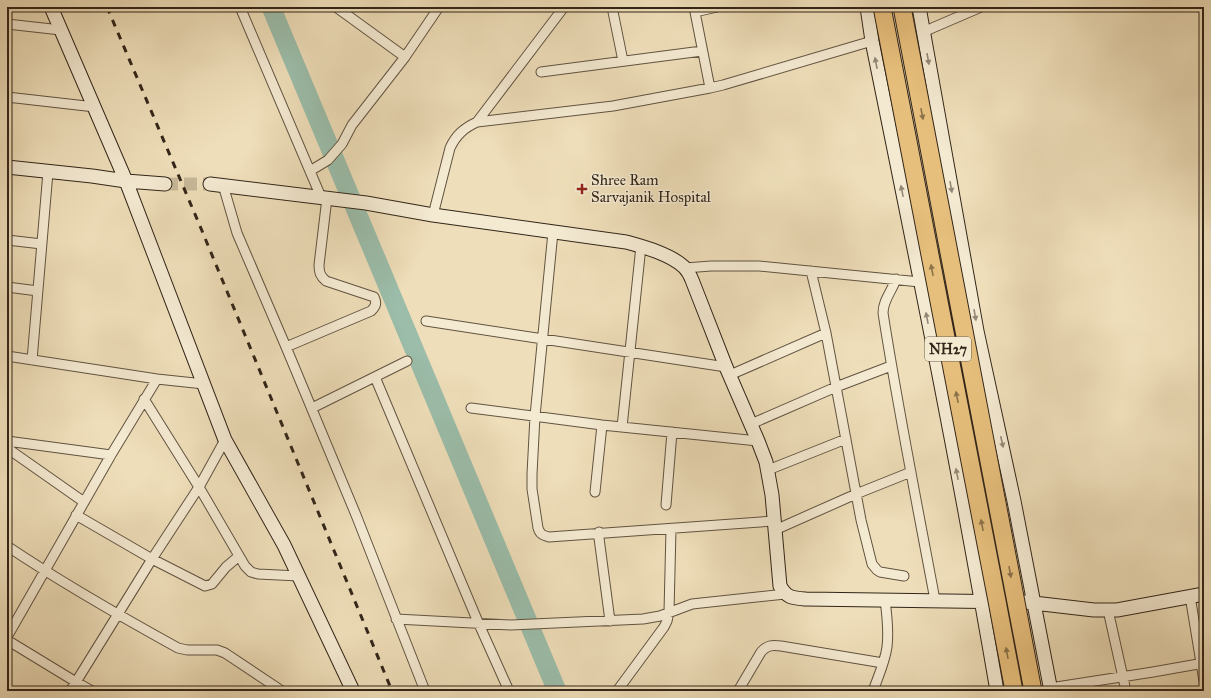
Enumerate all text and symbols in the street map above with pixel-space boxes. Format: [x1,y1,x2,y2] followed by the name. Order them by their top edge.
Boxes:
[925,53,931,65] one-way arrow
[873,57,879,70] one-way arrow
[920,108,926,120] one-way arrow
[591,171,712,206] place label: Shree Ram Sarvajanik Hospital
[949,181,955,193] one-way arrow
[576,183,588,195] marker: Shree Ram Sarvajanik Hospital
[899,185,905,197] one-way arrow
[929,264,935,276] one-way arrow
[972,309,978,321] one-way arrow
[924,312,930,324] one-way arrow
[925,337,971,361] road number: NH27
[954,391,960,404] one-way arrow
[999,436,1005,448] one-way arrow
[954,467,960,480] one-way arrow
[979,519,985,531] one-way arrow
[1007,566,1013,578] one-way arrow
[1003,647,1009,659] one-way arrow

